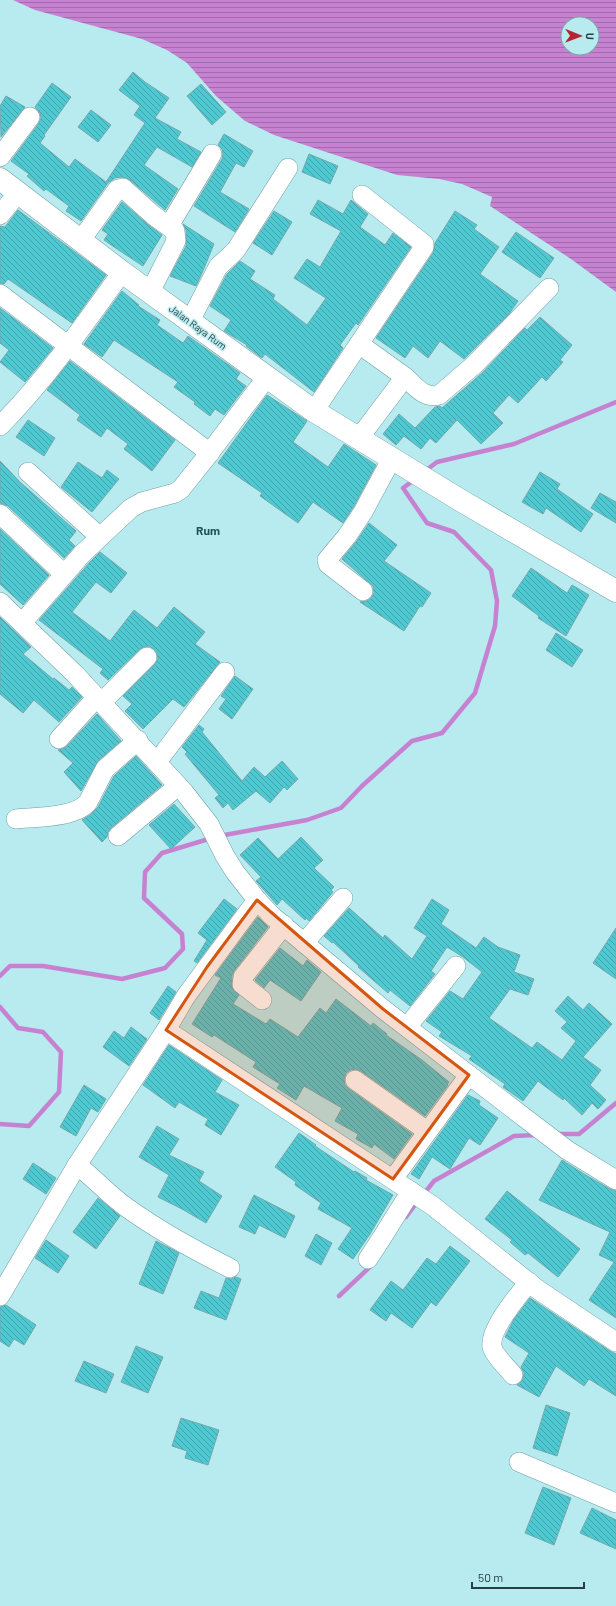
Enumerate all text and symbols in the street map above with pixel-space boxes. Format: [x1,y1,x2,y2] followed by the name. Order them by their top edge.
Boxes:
[560,16,600,56] north arrow
[584,33,597,40] text: U
[167,302,229,352] street label: Jalan Raya Rum
[196,523,220,537] district label: Rum
[472,1564,584,1590] scale bar
[478,1570,503,1584] text: 50 m

